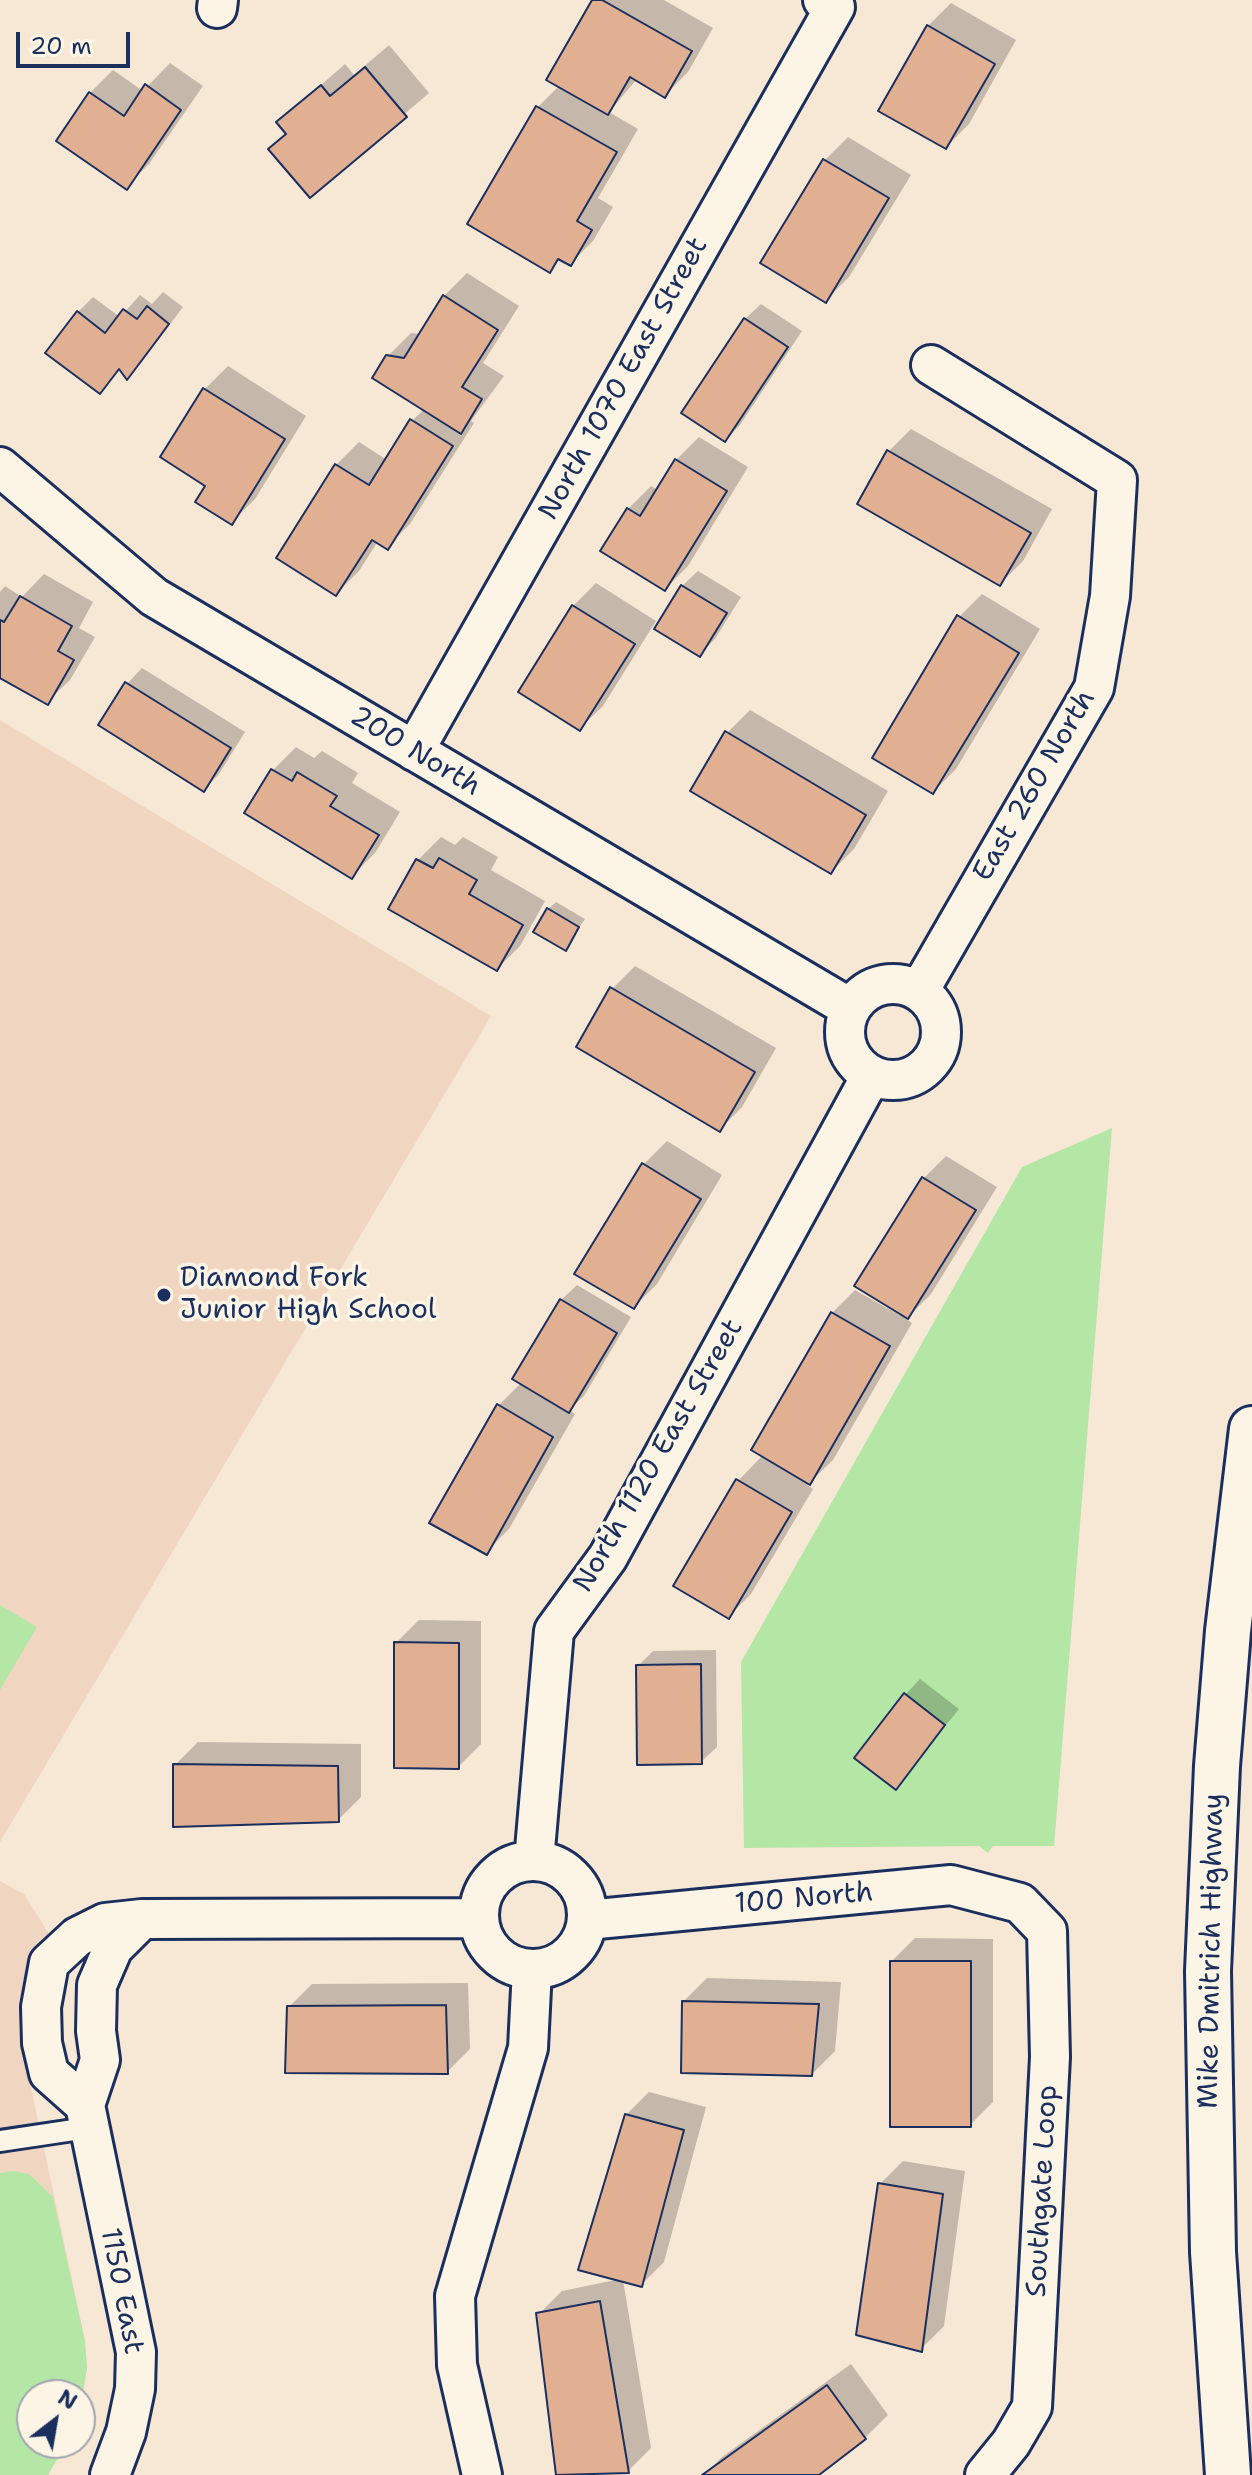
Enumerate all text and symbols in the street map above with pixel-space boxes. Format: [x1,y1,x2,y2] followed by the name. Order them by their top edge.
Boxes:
[20,16,134,66] scale bar
[30,30,92,62] text: 20 m
[532,232,716,526] street label: North 1070 East Street
[967,684,1103,888] street label: East 260 North
[344,700,486,804] street label: 200 North
[180,1262,436,1328] place label: Diamond Fork Junior High School
[155,1286,173,1304] marker: Diamond Fork Junior High School
[567,1314,751,1598] street label: North 1120 East Street
[1192,1793,1232,2109] street label: Mike Dmitrich Highway
[733,1876,875,1922] street label: 100 North
[1021,2084,1065,2298] street label: Southgate Loop
[92,2225,150,2357] street label: 1150 East
[16,2379,96,2459] north arrow
[53,2383,83,2417] text: N

